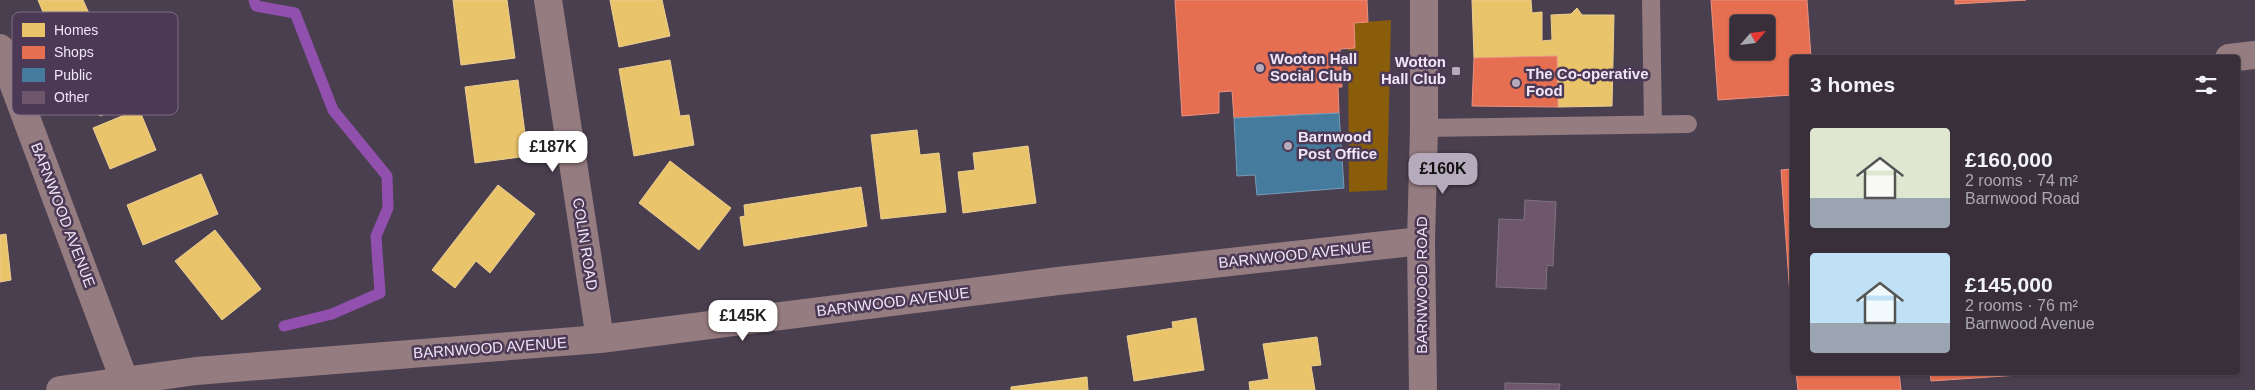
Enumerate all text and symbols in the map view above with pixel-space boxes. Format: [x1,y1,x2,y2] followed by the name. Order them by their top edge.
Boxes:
[12,12,178,115] legend
[1730,15,1775,60] north arrow
[1730,15,1775,60] map controls
[54,22,98,38] text: Homes
[54,44,94,60] text: Shops
[1270,50,1357,84] place label: Wooton Hall Social Club
[1381,53,1446,87] place label: Wotton Hall Club
[1254,62,1266,74] marker: Wooton Hall Social Club
[1450,65,1462,77] marker: Wotton Hall Club
[1526,65,1649,99] place label: The Co-operative Food
[54,67,92,83] text: Public
[2192,71,2220,99] icon: filters
[1810,73,1895,96] text: 3 homes
[1510,77,1522,89] marker: The Co-operative Food
[54,89,89,105] text: Other
[1298,128,1377,162] place label: Barnwood Post Office
[518,130,588,173] pin: £187K
[529,138,577,155] text: £187K
[28,140,99,290] street label: BARNWOOD AVENUE
[1282,140,1294,152] marker: Barnwood Post Office
[1850,148,1910,208] icon: home
[1965,148,2053,171] text: £160,000
[1408,152,1478,195] pin: £160K
[1419,160,1467,177] text: £160K
[1965,172,2078,189] text: 2 rooms · 74 m²
[1965,190,2080,207] text: Barnwood Road
[570,196,601,292] street label: COLIN ROAD
[1413,216,1430,354] street label: BARNWOOD ROAD
[1218,238,1372,271] street label: BARNWOOD AVENUE
[1850,273,1910,333] icon: home
[1965,273,2053,296] text: £145,000
[816,284,970,319] street label: BARNWOOD AVENUE
[1965,297,2078,314] text: 2 rooms · 76 m²
[708,300,778,342] pin: £145K
[719,307,767,324] text: £145K
[1965,315,2095,332] text: Barnwood Avenue
[413,334,567,361] street label: BARNWOOD AVENUE

